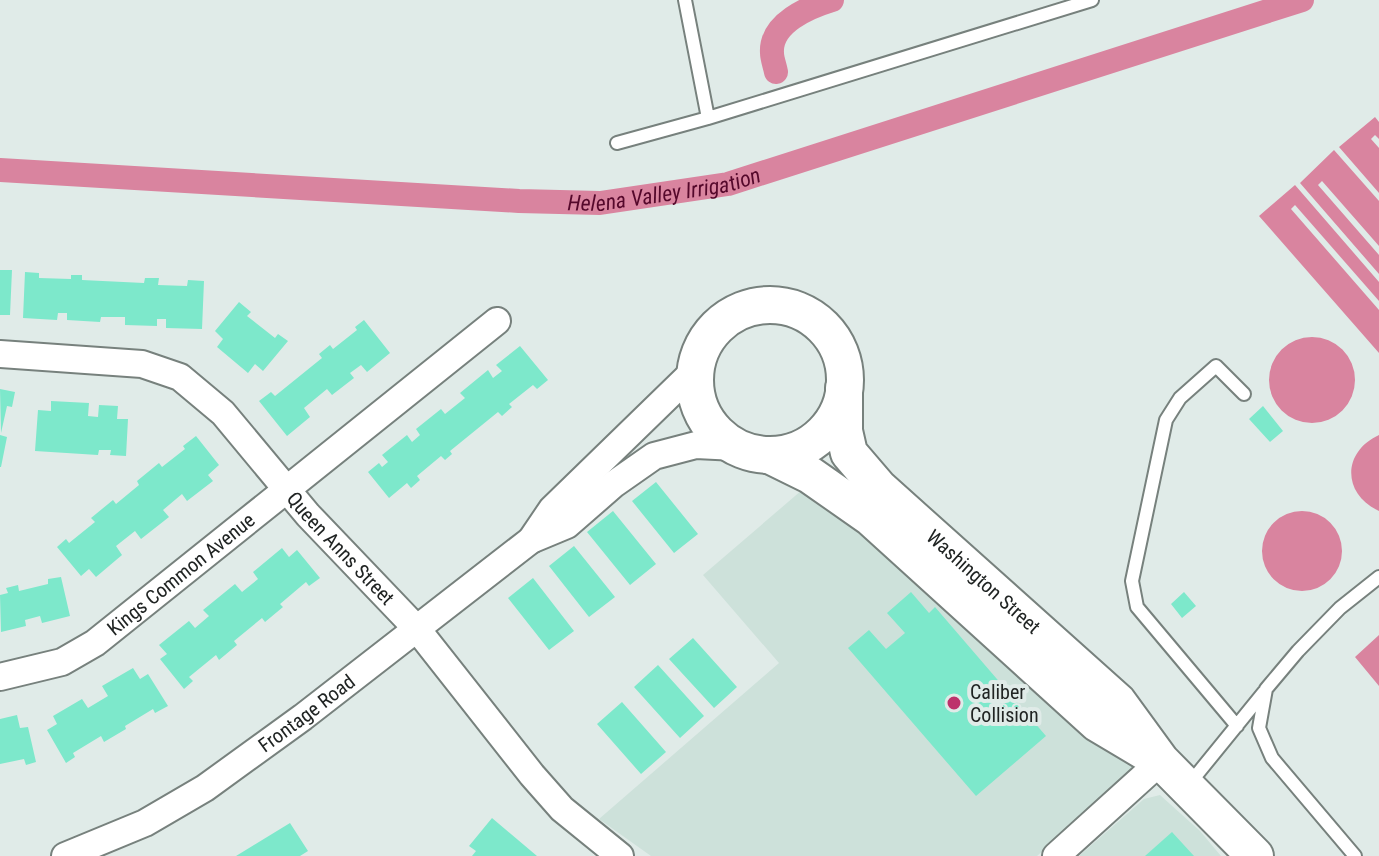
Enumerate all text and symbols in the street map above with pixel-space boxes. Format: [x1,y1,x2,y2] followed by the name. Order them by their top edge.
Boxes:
[567,162,764,217] water label: Helena Valley Irrigation
[282,487,399,610] street label: Queen Anns Street
[102,508,260,640] street label: Kings Common Avenue
[922,525,1045,639] street label: Washington Street
[254,669,360,757] street label: Frontage Road
[970,680,1039,727] place label: Caliber Collision
[945,694,963,712] marker: Caliber Collision

